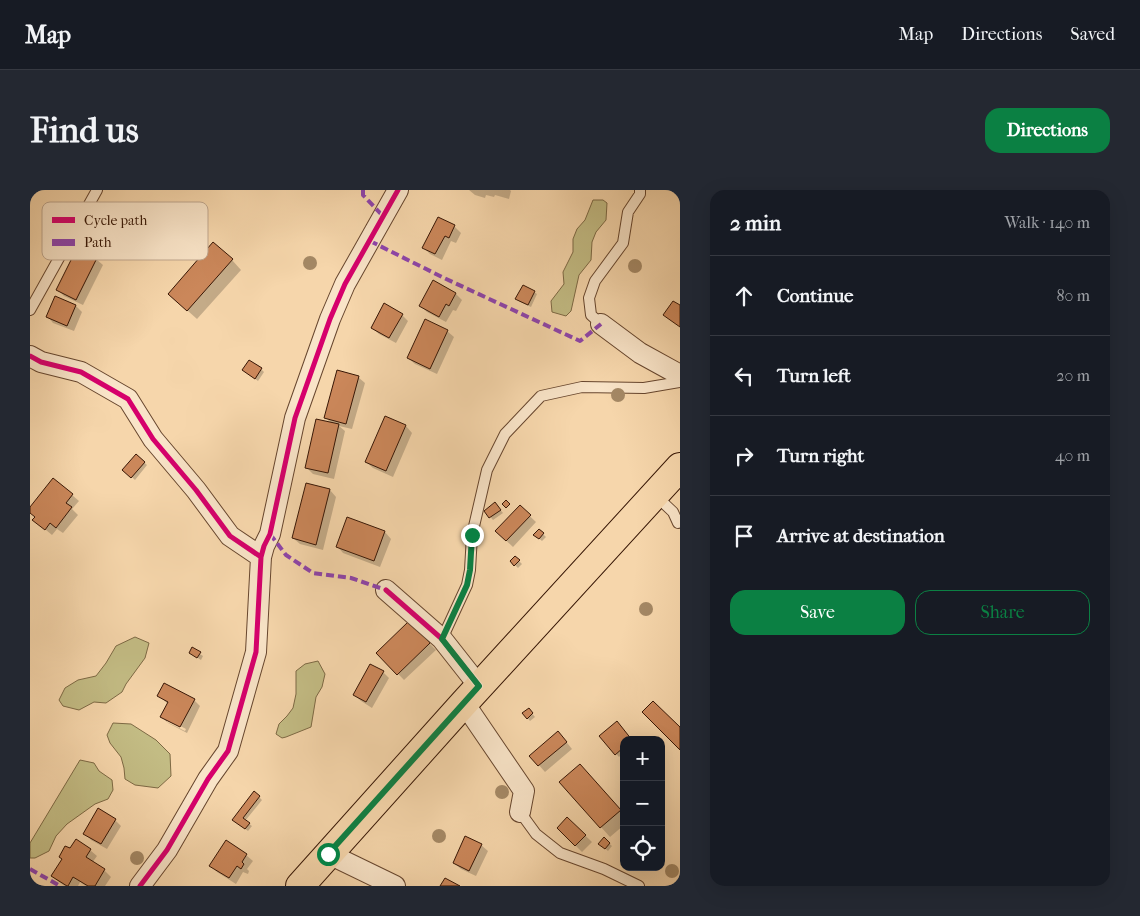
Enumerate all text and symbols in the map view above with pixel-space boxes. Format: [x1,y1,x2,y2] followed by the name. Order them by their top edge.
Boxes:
[25,21,71,49] text: Map
[899,24,933,45] text: Map
[961,24,1042,45] text: Directions
[1070,24,1115,45] text: Saved
[985,108,1110,153] button: Directions
[30,110,139,151] text: Find us
[42,202,208,260] legend
[730,211,781,235] text: 2 min
[84,212,148,229] text: Cycle path
[1005,213,1090,232] text: Walk · 140 m
[84,234,112,251] text: Path
[730,282,758,310] icon: ahead
[777,285,853,307] text: Continue
[1056,286,1090,305] text: 80 m
[730,362,758,390] icon: left
[777,365,851,387] text: Turn left
[1056,366,1090,385] text: 20 m
[730,442,758,470] icon: right
[777,445,864,467] text: Turn right
[1055,446,1090,465] text: 40 m
[730,522,758,550] icon: arrive
[461,524,484,547] route end
[777,525,945,547] text: Arrive at destination
[730,590,905,635] button: Save
[915,590,1090,635] button: Share
[620,736,665,871] map controls
[620,736,665,781] button: +
[620,781,665,826] button: −
[620,826,665,871] button: locate
[317,843,340,866] route start

